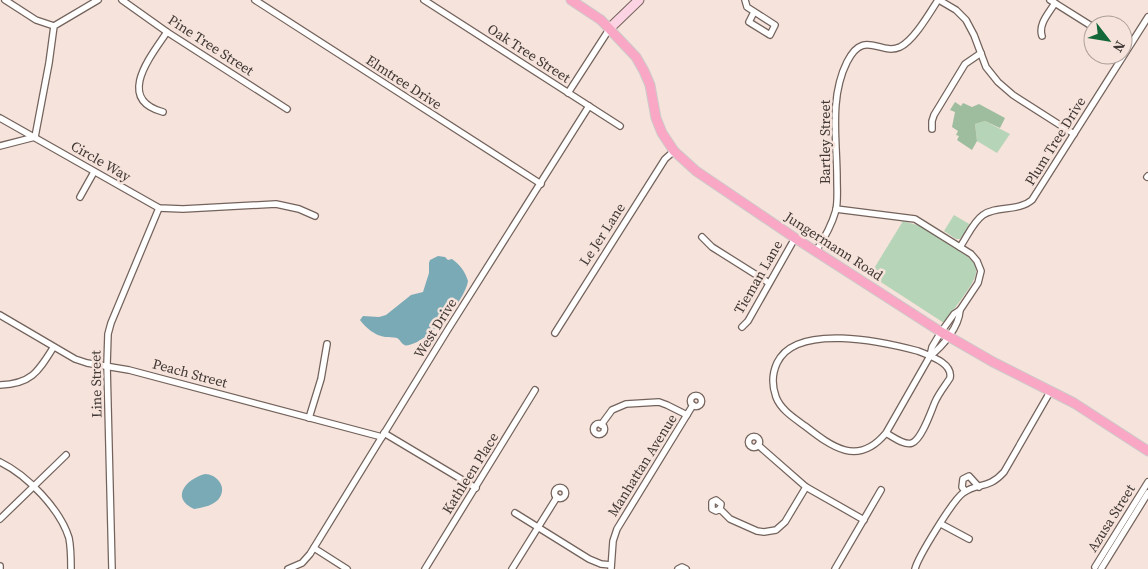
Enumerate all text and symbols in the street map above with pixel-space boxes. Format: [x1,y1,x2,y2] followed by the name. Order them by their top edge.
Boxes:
[164,10,258,81] street label: Pine Tree Street
[1083,15,1133,65] north arrow
[484,19,575,88] street label: Oak Tree Street
[1108,37,1130,56] text: N
[362,50,446,114] street label: Elmtree Drive
[1020,93,1090,189] street label: Plum Tree Drive
[815,99,835,184] street label: Bartley Street
[67,136,135,187] street label: Circle Way
[574,199,630,269] street label: Le Jer Lane
[780,206,887,285] street label: Jungermann Road
[729,236,787,318] street label: Tieman Lane
[409,294,461,362] street label: West Drive
[85,350,107,418] street label: Line Street
[150,353,230,393] street label: Peach Street
[602,410,682,520] street label: Manhattan Avenue
[437,428,503,518] street label: Kathleen Place
[1082,480,1140,556] street label: Azusa Street

